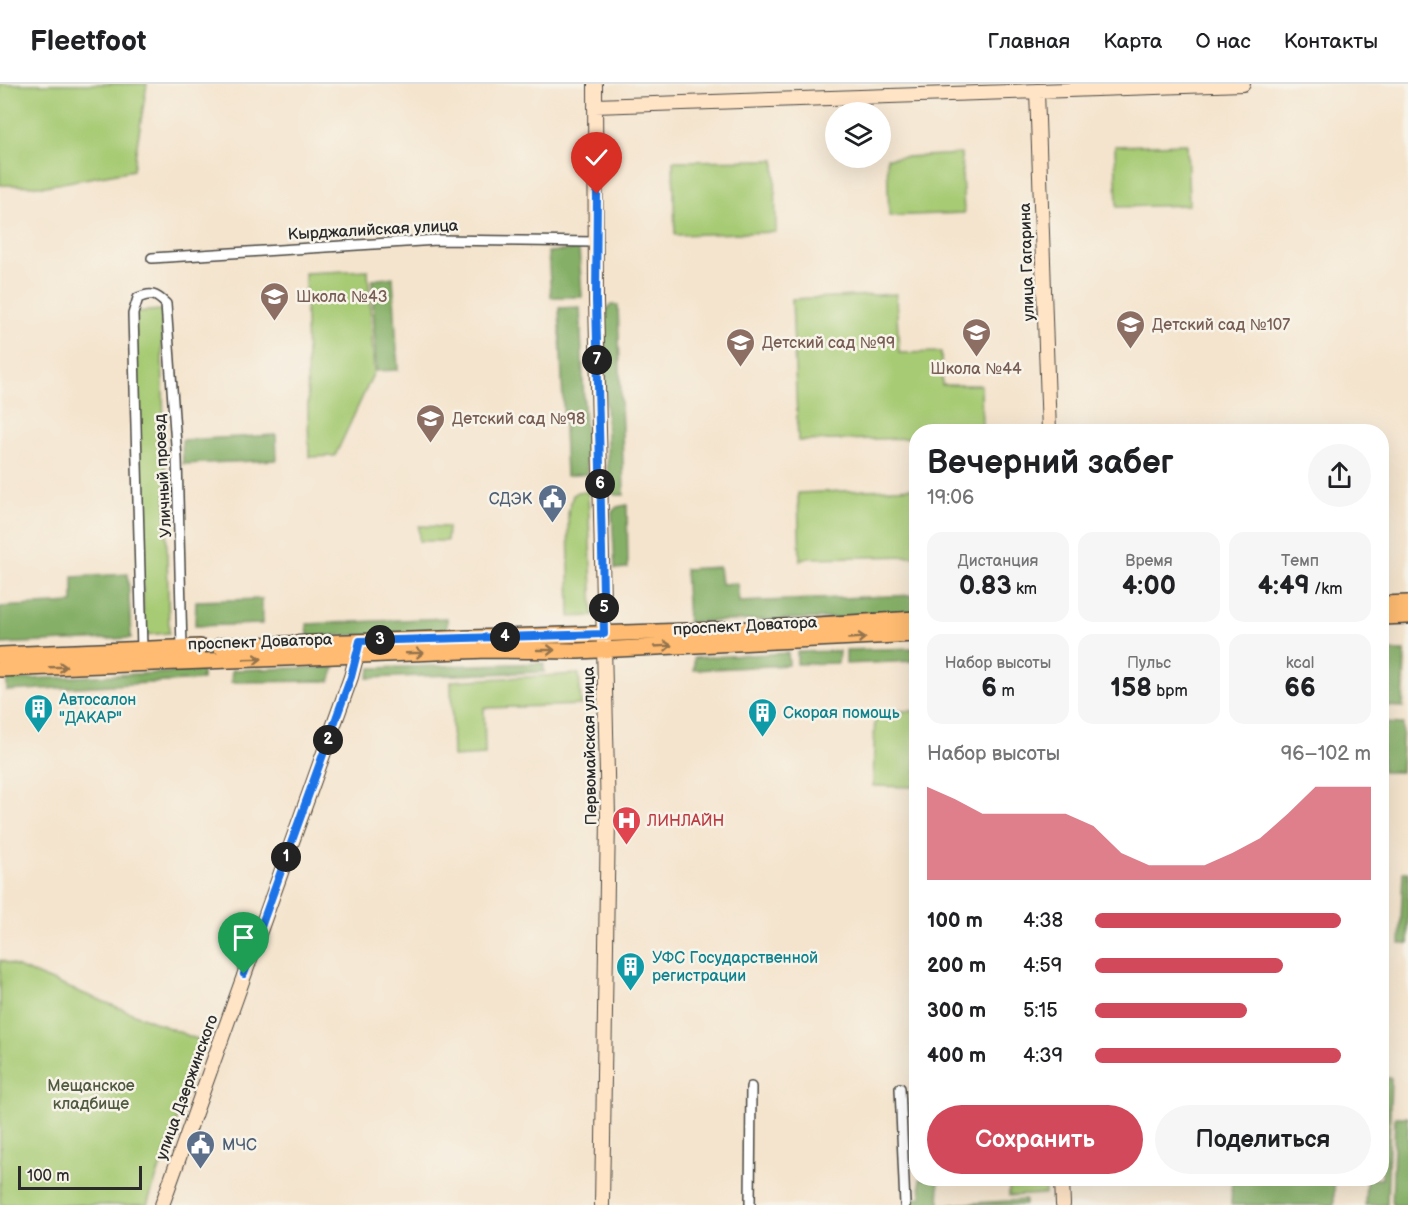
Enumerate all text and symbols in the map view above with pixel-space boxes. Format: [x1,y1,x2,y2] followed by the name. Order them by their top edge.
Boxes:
[30,25,146,58] text: Fleetfoot
[987,29,1070,54] text: Главная
[1103,29,1162,54] text: Карта
[1195,29,1251,54] text: О нас
[1284,29,1378,54] text: Контакты
[825,102,891,168] map controls
[825,102,891,168] button: layers
[571,132,622,194] pin
[580,141,613,174] icon: check
[1016,202,1039,322] street label: улица Гагарина
[287,217,459,244] street label: Кырджалийская улица
[259,280,291,322] school or university icon: Школа №43
[296,288,388,307] place label: Школа №43
[1115,308,1147,350] school or university icon: Детский сад №107
[960,316,992,358] school or university icon: Школа №44
[1152,316,1290,335] place label: Детский сад №107
[725,326,757,368] school or university icon: Детский сад №99
[762,334,895,353] place label: Детский сад №99
[582,345,612,375] pin: 7
[593,350,601,369] text: 7
[930,360,1022,379] place label: Школа №44
[415,402,447,444] school or university icon: Детский сад №98
[452,410,585,429] place label: Детский сад №98
[151,413,176,538] street label: Уличный проезд
[927,443,1174,483] text: Вечерний забег
[1308,444,1371,507] button: share
[585,469,615,499] pin: 6
[595,474,605,493] text: 6
[537,482,569,524] public building icon: СДЭК
[927,486,974,510] text: 19:06
[489,490,533,509] place label: СДЭК
[958,552,1038,571] text: Дистанция
[1125,552,1173,571] text: Время
[1281,552,1319,571] text: Темп
[959,571,1012,602] text: 0.83
[1122,571,1176,602] text: 4:00
[1258,571,1310,602] text: 4:49
[1012,580,1037,599] text: km
[1310,580,1342,599] text: /km
[589,593,619,623] pin: 5
[599,598,609,617] text: 5
[672,613,818,640] street label: проспект Доватора
[490,622,520,652] pin: 4
[365,625,395,655] pin: 3
[500,627,510,646] text: 4
[188,630,333,655] street label: проспект Доватора
[375,630,385,649] text: 3
[847,632,867,643] one-way arrow
[652,641,672,652] one-way arrow
[536,645,556,656] one-way arrow
[404,647,424,659] one-way arrow
[243,654,263,665] one-way arrow
[945,654,1051,673] text: Набор высоты
[1127,654,1171,673] text: Пульс
[1286,654,1314,673] text: kcal
[48,661,68,672] one-way arrow
[580,666,601,826] street label: Первомайская улица
[981,673,997,704] text: 6
[1110,673,1152,704] text: 158
[1284,673,1316,704] text: 66
[997,682,1015,701] text: m
[1152,682,1188,701] text: bpm
[58,691,136,728] place label: Автосалон "ДАКАР"
[22,692,54,734] building icon: Автосалон "ДАКАР"
[746,696,778,738] building icon: Скорая помощь
[783,704,900,723] place label: Скорая помощь
[313,725,343,755] pin: 2
[323,730,333,749] text: 2
[927,742,1060,766] text: Набор высоты
[1281,742,1371,766] text: 96–102 m
[610,804,642,846] hospital icon: ЛИНЛАЙН
[646,812,724,831] place label: ЛИНЛАЙН
[271,842,301,872] pin: 1
[283,847,289,866] text: 1
[927,909,983,933] text: 100 m
[1023,909,1063,933] text: 4:38
[218,912,269,974] pin
[227,921,260,954] icon: arrive
[652,949,818,986] place label: УФС Государственной регистрации
[615,950,647,992] building icon: УФС Государственной регистрации
[927,954,986,978] text: 200 m
[1023,954,1062,978] text: 4:59
[927,999,986,1023] text: 300 m
[1023,999,1058,1023] text: 5:15
[152,1012,223,1163] street label: улица Дзержинского
[927,1044,986,1068] text: 400 m
[1023,1044,1063,1068] text: 4:39
[47,1077,135,1114] park label: Мещанское кладбище
[927,1105,1143,1174] button: Сохранить
[1155,1105,1371,1174] button: Поделиться
[185,1128,217,1170] public building icon: МЧС
[222,1136,257,1155] place label: МЧС
[18,1163,142,1190] scale bar
[27,1167,70,1186] text: 100 m

